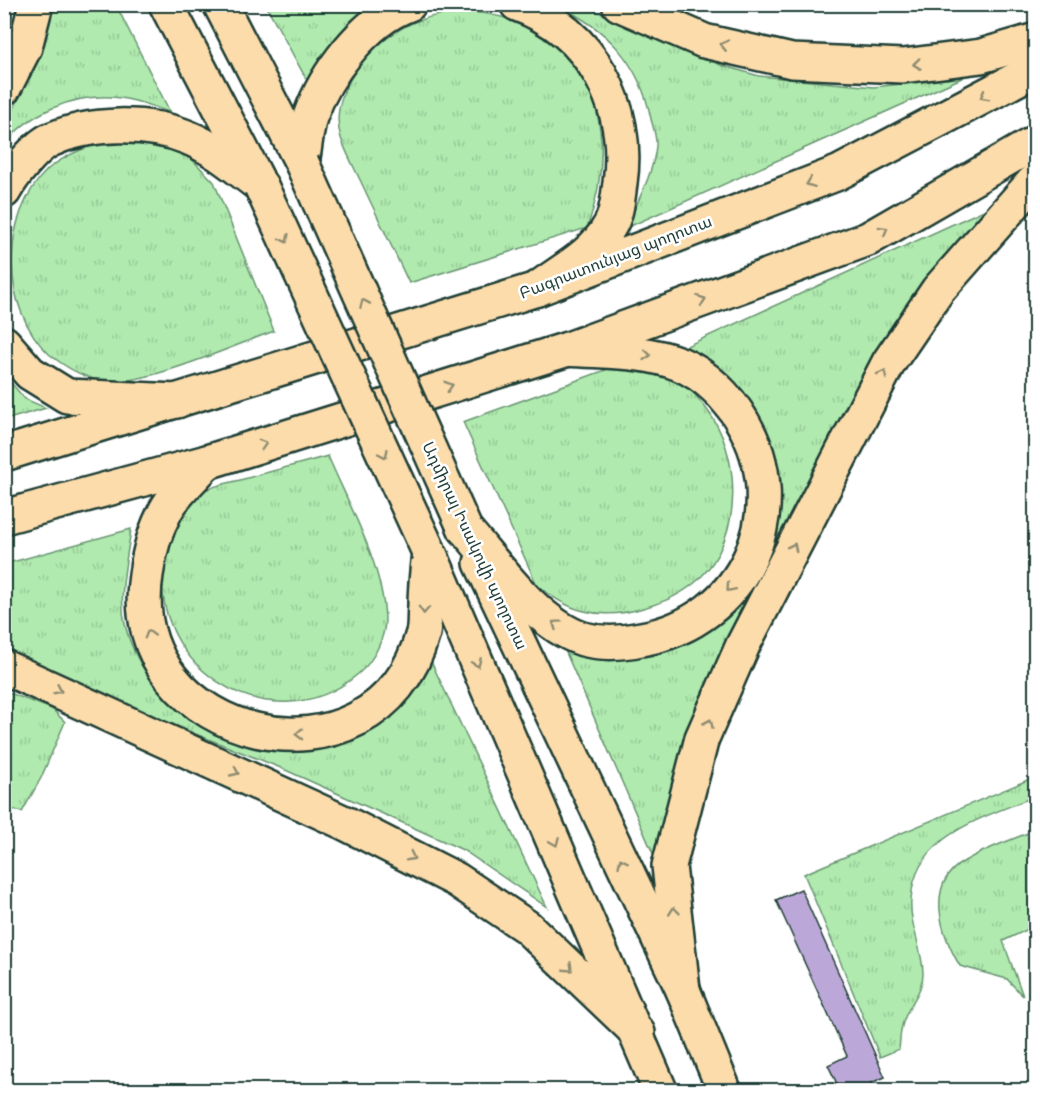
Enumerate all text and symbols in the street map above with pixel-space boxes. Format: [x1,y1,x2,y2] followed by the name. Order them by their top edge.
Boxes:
[719,40,729,53] one-way arrow
[912,57,921,70] one-way arrow
[979,89,990,100] one-way arrow
[805,176,815,189] one-way arrow
[517,212,715,304] street label: Բագրատունյաց պողոտա
[878,226,888,238] one-way arrow
[278,232,290,243] one-way arrow
[696,295,707,307] one-way arrow
[360,298,372,309] one-way arrow
[643,348,652,361] one-way arrow
[876,369,887,380] one-way arrow
[443,381,454,393] one-way arrow
[257,439,268,452] one-way arrow
[417,439,531,653] street label: Ադմիրալ Իսակովի պողոտա
[377,448,389,459] one-way arrow
[786,542,798,553] one-way arrow
[726,581,737,592] one-way arrow
[418,606,431,615] one-way arrow
[552,620,562,632] one-way arrow
[144,629,156,640] one-way arrow
[470,657,482,668] one-way arrow
[52,682,63,694] one-way arrow
[702,718,714,729] one-way arrow
[295,728,304,740] one-way arrow
[229,765,240,777] one-way arrow
[548,836,560,847] one-way arrow
[405,849,416,861] one-way arrow
[618,857,630,868] one-way arrow
[668,907,681,916] one-way arrow
[563,961,573,972] one-way arrow

